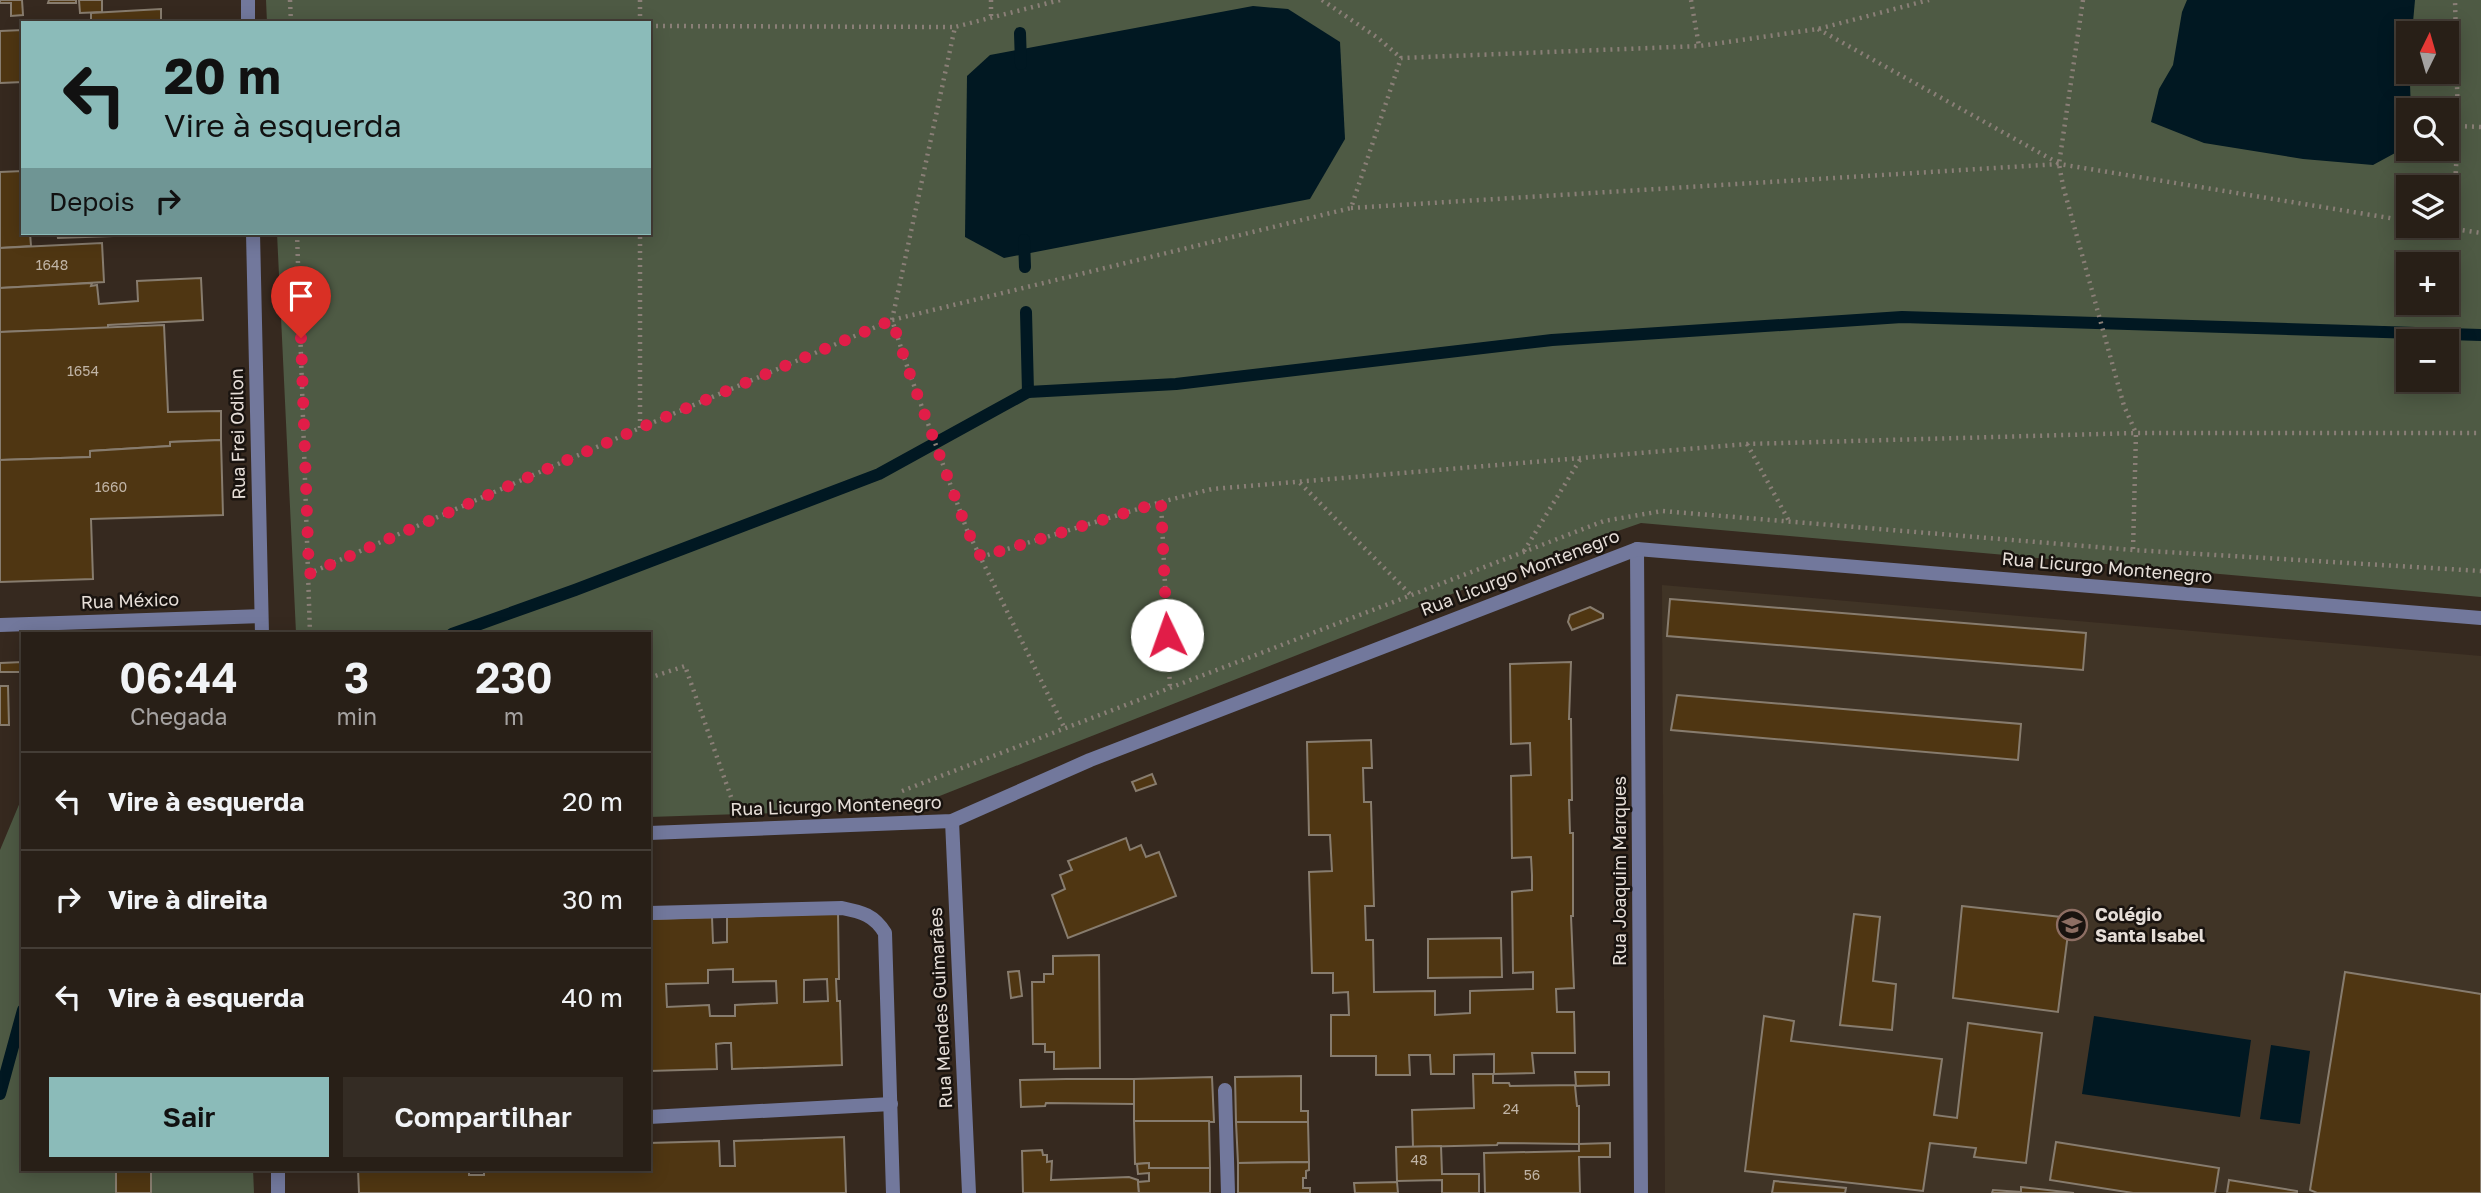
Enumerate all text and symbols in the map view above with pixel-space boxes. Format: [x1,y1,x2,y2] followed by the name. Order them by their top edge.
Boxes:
[2396,21,2459,84] north arrow
[2396,21,2459,392] map controls
[164,46,281,105] text: 20 m
[49,49,140,140] icon: left
[2396,98,2459,161] button: search
[164,106,402,144] text: Vire à esquerda
[2396,175,2459,238] button: layers
[149,182,187,220] icon: right
[49,186,135,217] text: Depois
[2396,252,2459,315] button: +
[36,256,68,273] house number: 1648
[271,266,331,338] pin
[282,277,320,315] icon: arrive
[2396,329,2459,392] button: −
[67,362,99,379] house number: 1654
[225,368,249,500] street label: Rua Frei Odilon
[95,478,127,495] house number: 1660
[1417,524,1622,620] street label: Rua Licurgo Montenegro
[2001,547,2213,587] street label: Rua Licurgo Montenegro
[80,587,179,613] street label: Rua México
[1130,598,1204,672] position arrow
[119,652,238,702] text: 06:44
[344,652,369,702] text: 3
[475,652,553,702] text: 230
[130,702,227,730] text: Chegada
[336,702,377,730] text: min
[504,702,524,730] text: m
[1608,776,1630,966] street label: Rua Joaquim Marques
[49,782,87,820] icon: left
[108,786,304,817] text: Vire à esquerda
[562,786,623,817] text: 20 m
[730,790,942,820] street label: Rua Licurgo Montenegro
[49,880,87,918] icon: right
[108,884,268,915] text: Vire à direita
[562,884,623,915] text: 30 m
[2095,903,2205,946] place label: Colégio Santa Isabel
[924,907,956,1109] street label: Rua Mendes Guimarães
[2055,908,2089,942] school or university icon: Colégio Santa Isabel
[49,978,87,1016] icon: left
[108,982,304,1013] text: Vire à esquerda
[562,982,623,1013] text: 40 m
[49,1077,329,1157] button: Sair
[343,1077,623,1157] button: Compartilhar
[1503,1100,1519,1117] house number: 24
[1410,1151,1428,1168] house number: 48
[1524,1166,1540,1183] house number: 56

